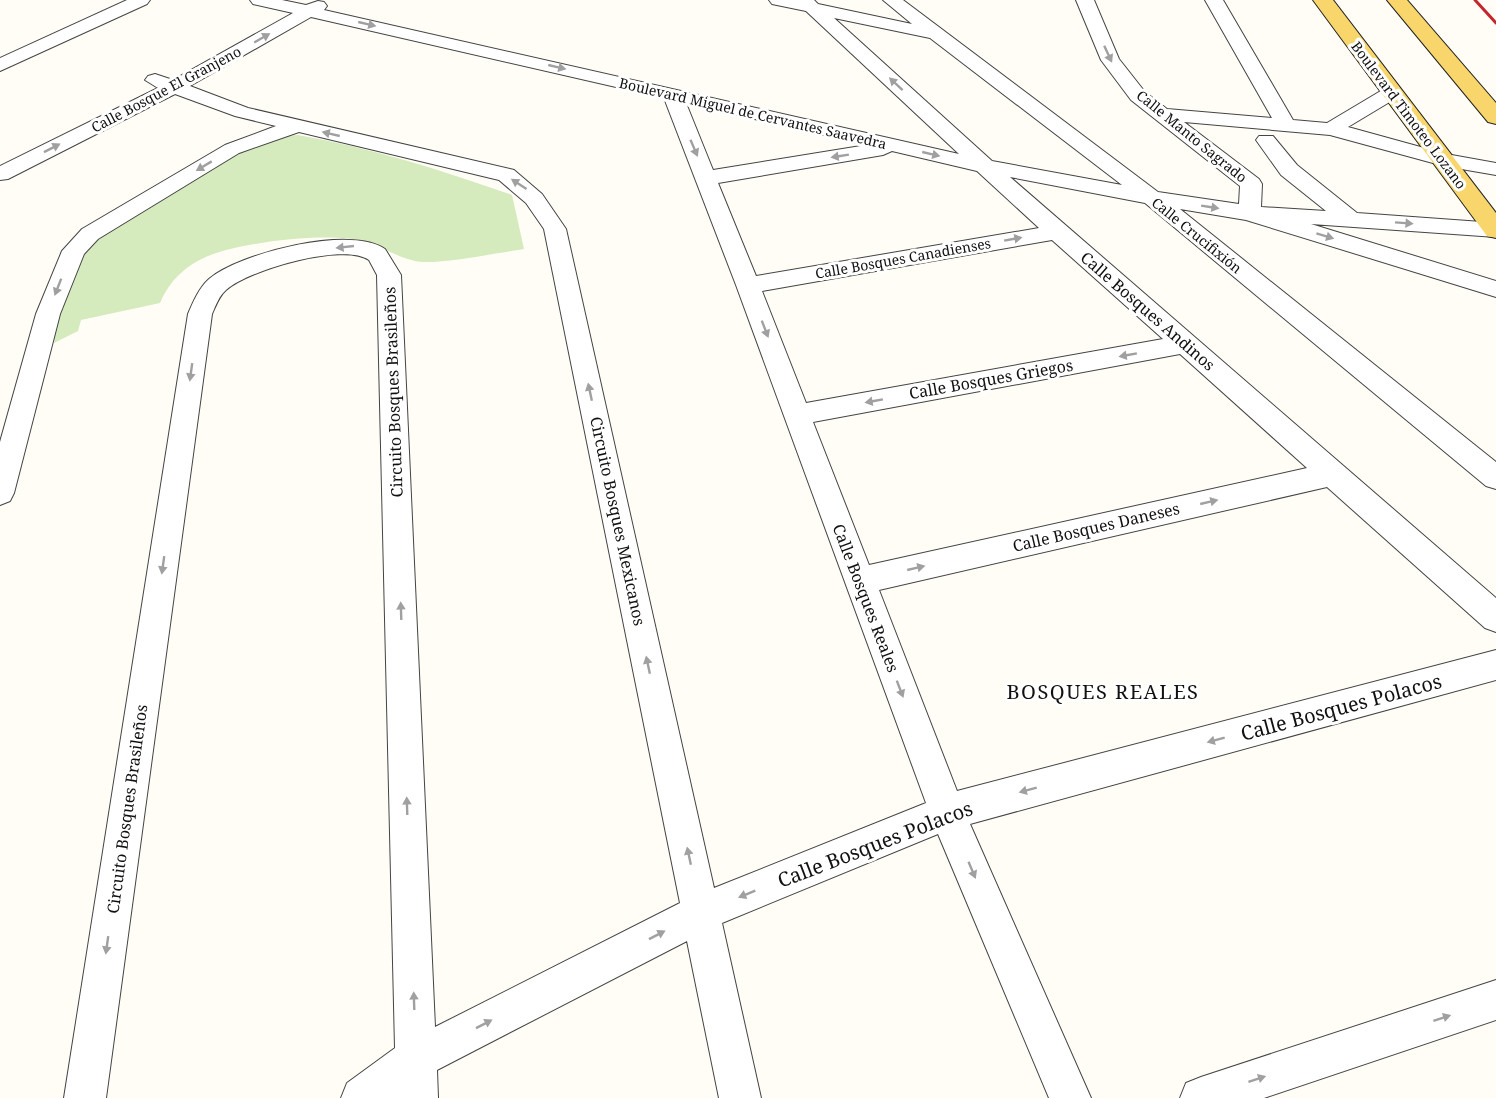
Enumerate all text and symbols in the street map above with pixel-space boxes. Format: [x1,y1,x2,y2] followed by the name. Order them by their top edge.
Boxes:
[358,19,376,29] one-way arrow
[254,33,271,43] one-way arrow
[1347,37,1471,193] street label: Boulevard Timoteo Lozano
[88,41,244,137] street label: Calle Bosque El Granjeno
[1103,45,1113,63] one-way arrow
[548,63,566,73] one-way arrow
[617,73,889,153] street label: Boulevard Miguel de Cervantes Saavedra
[889,77,903,91] one-way arrow
[1133,86,1251,186] street label: Calle Manto Sagrado
[322,129,340,139] one-way arrow
[689,139,699,157] one-way arrow
[44,144,61,153] one-way arrow
[922,149,940,159] one-way arrow
[831,152,850,161] one-way arrow
[196,160,212,171] one-way arrow
[511,179,527,190] one-way arrow
[1148,193,1246,277] street label: Calle Crucifixión
[1201,203,1220,212] one-way arrow
[1395,218,1414,228] one-way arrow
[1316,232,1334,242] one-way arrow
[814,233,992,283] street label: Calle Bosques Canadienses
[1004,235,1023,244] one-way arrow
[336,242,355,252] one-way arrow
[1076,246,1220,376] street label: Calle Bosques Andinos
[53,278,62,296] one-way arrow
[378,286,408,498] street label: Circuito Bosques Brasileños
[760,321,770,339] one-way arrow
[1118,351,1137,360] one-way arrow
[907,354,1075,404] street label: Calle Bosques Griegos
[187,363,196,382] one-way arrow
[585,382,594,401] one-way arrow
[864,397,883,406] one-way arrow
[585,415,651,627] street label: Circuito Bosques Mexicanos
[1010,497,1182,557] street label: Calle Bosques Daneses
[1199,497,1218,506] one-way arrow
[828,521,904,675] street label: Calle Bosques Reales
[159,556,168,575] one-way arrow
[907,563,926,572] one-way arrow
[396,602,405,621] one-way arrow
[643,655,652,674] one-way arrow
[1238,667,1444,747] street label: Calle Bosques Polacos
[1007,678,1200,705] district label: BOSQUES REALES
[896,680,905,698] one-way arrow
[101,703,153,915] street label: Circuito Bosques Brasileños
[1207,736,1225,745] one-way arrow
[1019,786,1037,796] one-way arrow
[774,794,976,894] street label: Calle Bosques Polacos
[402,796,412,815] one-way arrow
[683,846,693,865] one-way arrow
[968,861,977,879] one-way arrow
[738,890,756,899] one-way arrow
[648,931,666,941] one-way arrow
[103,936,112,955] one-way arrow
[409,991,418,1010] one-way arrow
[1433,1012,1451,1022] one-way arrow
[475,1020,492,1029] one-way arrow
[1248,1074,1266,1084] one-way arrow

